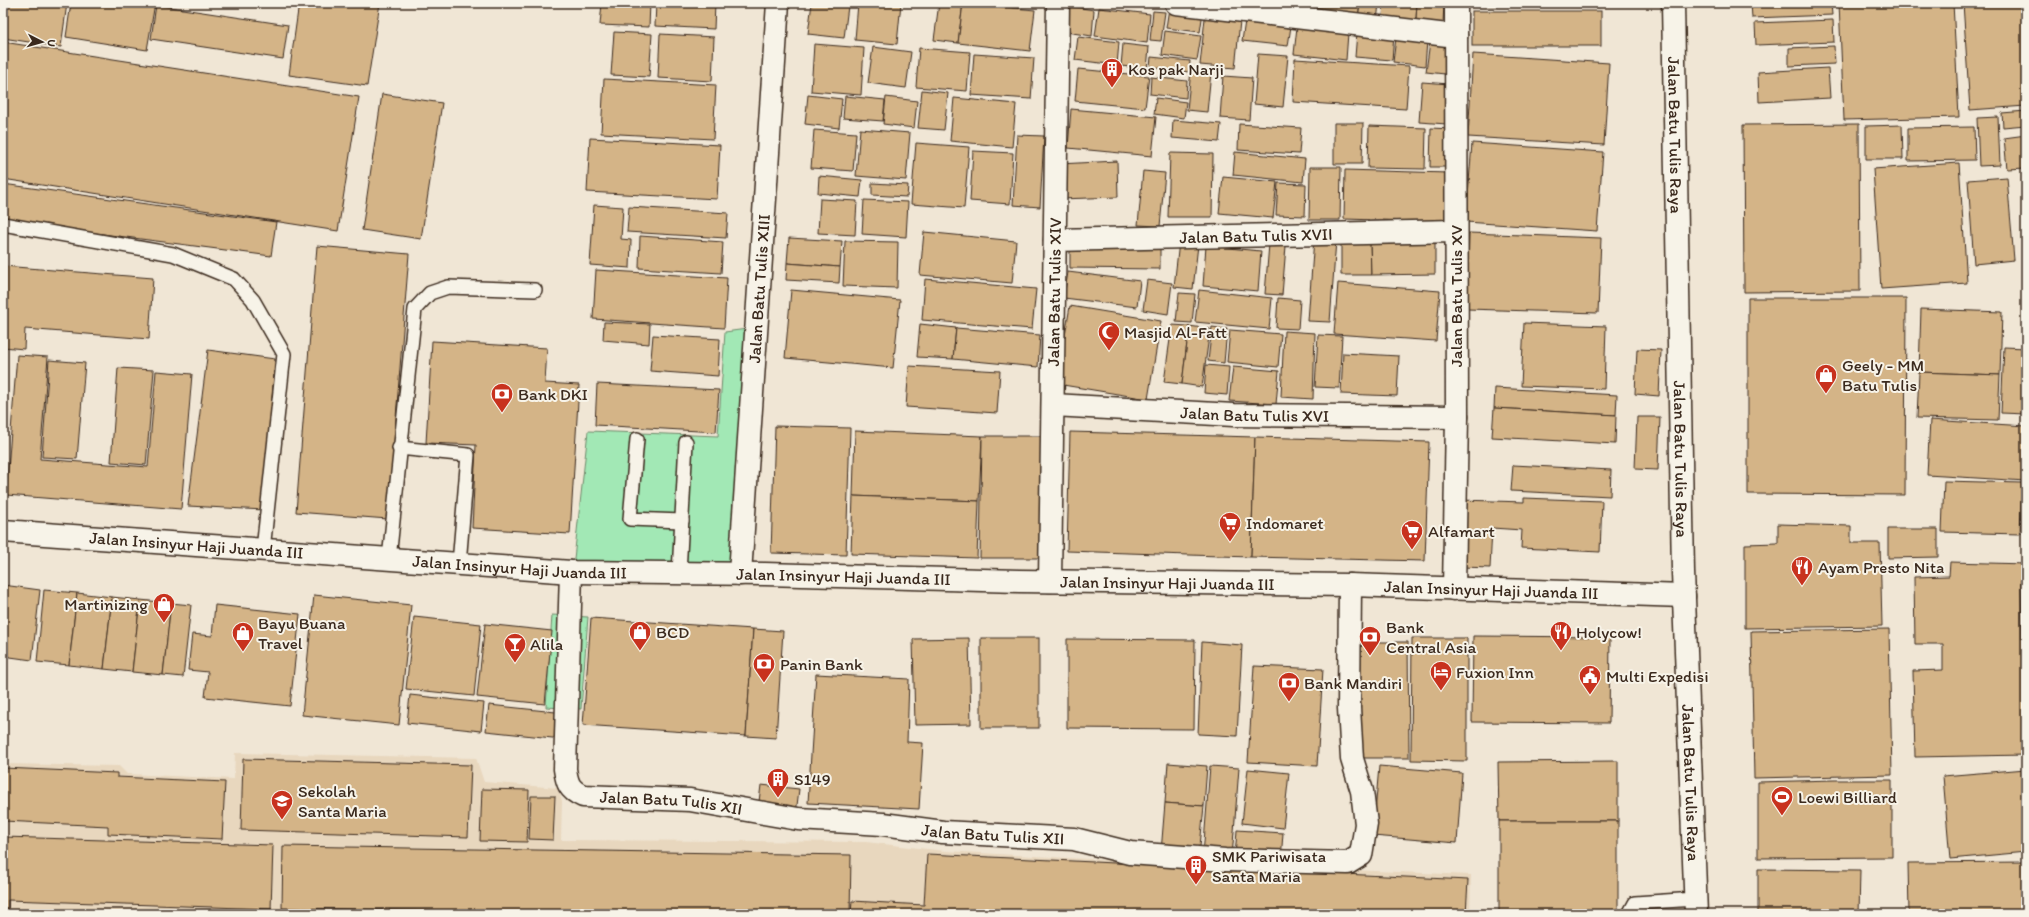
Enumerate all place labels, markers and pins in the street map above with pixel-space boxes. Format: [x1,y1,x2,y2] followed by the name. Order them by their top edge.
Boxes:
[1099,56,1125,89] building icon: Kos pak Narji
[1128,59,1224,79] place label: Kos pak Narji
[1096,319,1122,352] mosque icon: Masjid Al-Fatt
[1124,322,1227,342] place label: Masjid Al-Fatt
[1842,355,1924,395] place label: Geely - MM Batu Tulis
[1813,362,1839,395] shop icon: Geely - MM Batu Tulis
[489,381,515,414] bank icon: Bank DKI
[518,384,588,404] place label: Bank DKI
[1217,510,1243,543] supermarket icon: Indomaret
[1246,513,1324,533] place label: Indomaret
[1399,518,1425,551] supermarket icon: Alfamart
[1428,521,1495,541] place label: Alfamart
[1789,554,1815,587] restaurant icon: Ayam Presto Nita
[1818,557,1944,577] place label: Ayam Presto Nita
[151,591,177,624] shop icon: Martinizing
[64,594,148,614] place label: Martinizing
[258,613,345,653] place label: Bayu Buana Travel
[1386,617,1477,657] place label: Bank Central Asia
[627,619,653,652] shop icon: BCD
[1548,619,1574,652] restaurant icon: Holycow!
[230,620,256,653] shop icon: Bayu Buana Travel
[656,622,689,642] place label: BCD
[1576,622,1642,642] place label: Holycow!
[1357,624,1383,657] bank icon: Bank Central Asia
[502,631,528,664] bar icon: Alila
[530,634,563,654] place label: Alila
[751,651,777,684] bank icon: Panin Bank
[780,654,863,674] place label: Panin Bank
[1428,659,1454,692] hotel icon: Fuxion Inn
[1456,662,1534,682] place label: Fuxion Inn
[1577,663,1603,696] public building icon: Multi Expedisi
[1606,666,1709,686] place label: Multi Expedisi
[1276,670,1302,703] bank icon: Bank Mandiri
[1304,673,1402,693] place label: Bank Mandiri
[765,766,791,799] building icon: S149
[794,769,831,789] place label: S149
[298,781,387,821] place label: Sekolah Santa Maria
[1769,784,1795,817] sports icon: Loewi Billiard
[1798,787,1897,807] place label: Loewi Billiard
[269,788,295,821] school or university icon: Sekolah Santa Maria
[1212,846,1326,886] place label: SMK Pariwisata Santa Maria
[1183,853,1209,886] building icon: SMK Pariwisata Santa Maria

